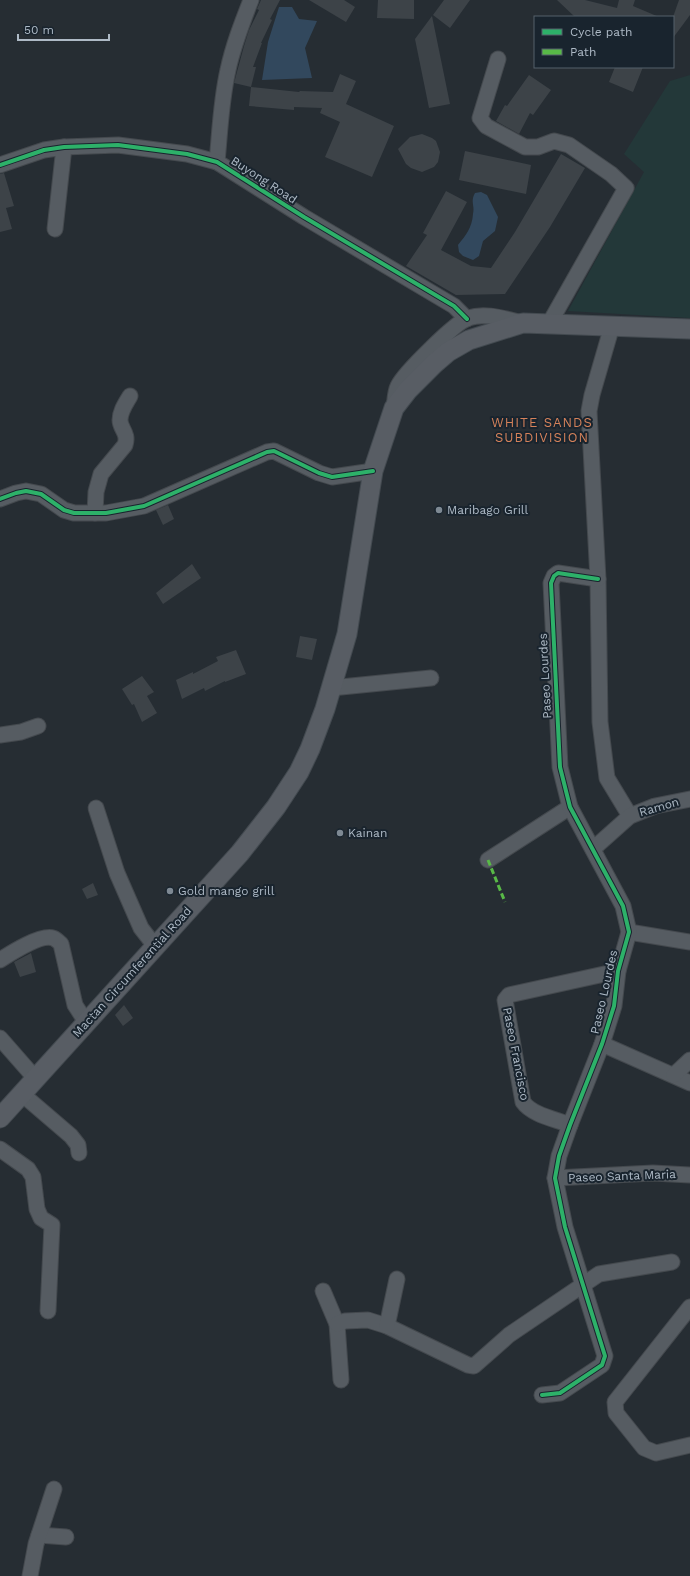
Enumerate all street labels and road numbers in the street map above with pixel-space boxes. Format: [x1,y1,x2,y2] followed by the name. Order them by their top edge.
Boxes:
[228,153,300,207] street label: Buyong Road
[536,633,554,719] street label: Paseo Lourdes
[637,795,681,819] street label: Ramon
[70,904,194,1040] street label: Mactan Circumferential Road
[588,949,620,1035] street label: Paseo Lourdes
[500,1006,532,1102] street label: Paseo Francisco
[568,1167,676,1185] street label: Paseo Santa Maria

